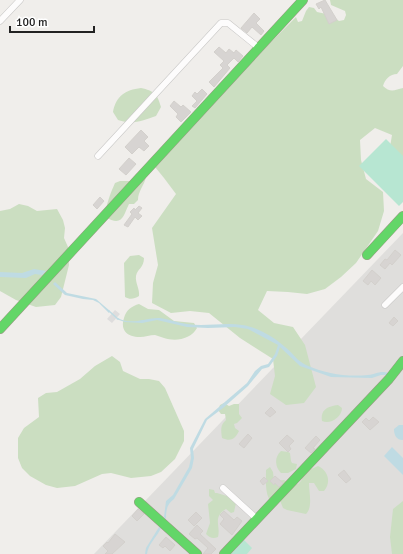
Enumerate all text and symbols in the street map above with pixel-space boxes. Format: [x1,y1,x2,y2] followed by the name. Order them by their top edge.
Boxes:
[10,8,94,34] scale bar
[16,15,48,30] text: 100 m

